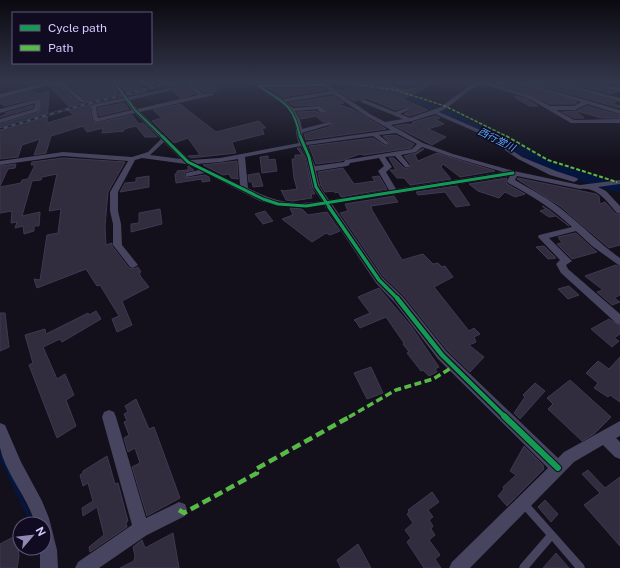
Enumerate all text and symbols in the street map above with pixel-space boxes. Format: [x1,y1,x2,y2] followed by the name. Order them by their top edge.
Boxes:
[12,12,152,64] legend
[48,21,107,35] text: Cycle path
[48,41,74,55] text: Path
[476,125,518,154] water label: 西行堂川
[12,516,52,556] north arrow
[34,525,48,538] text: N

